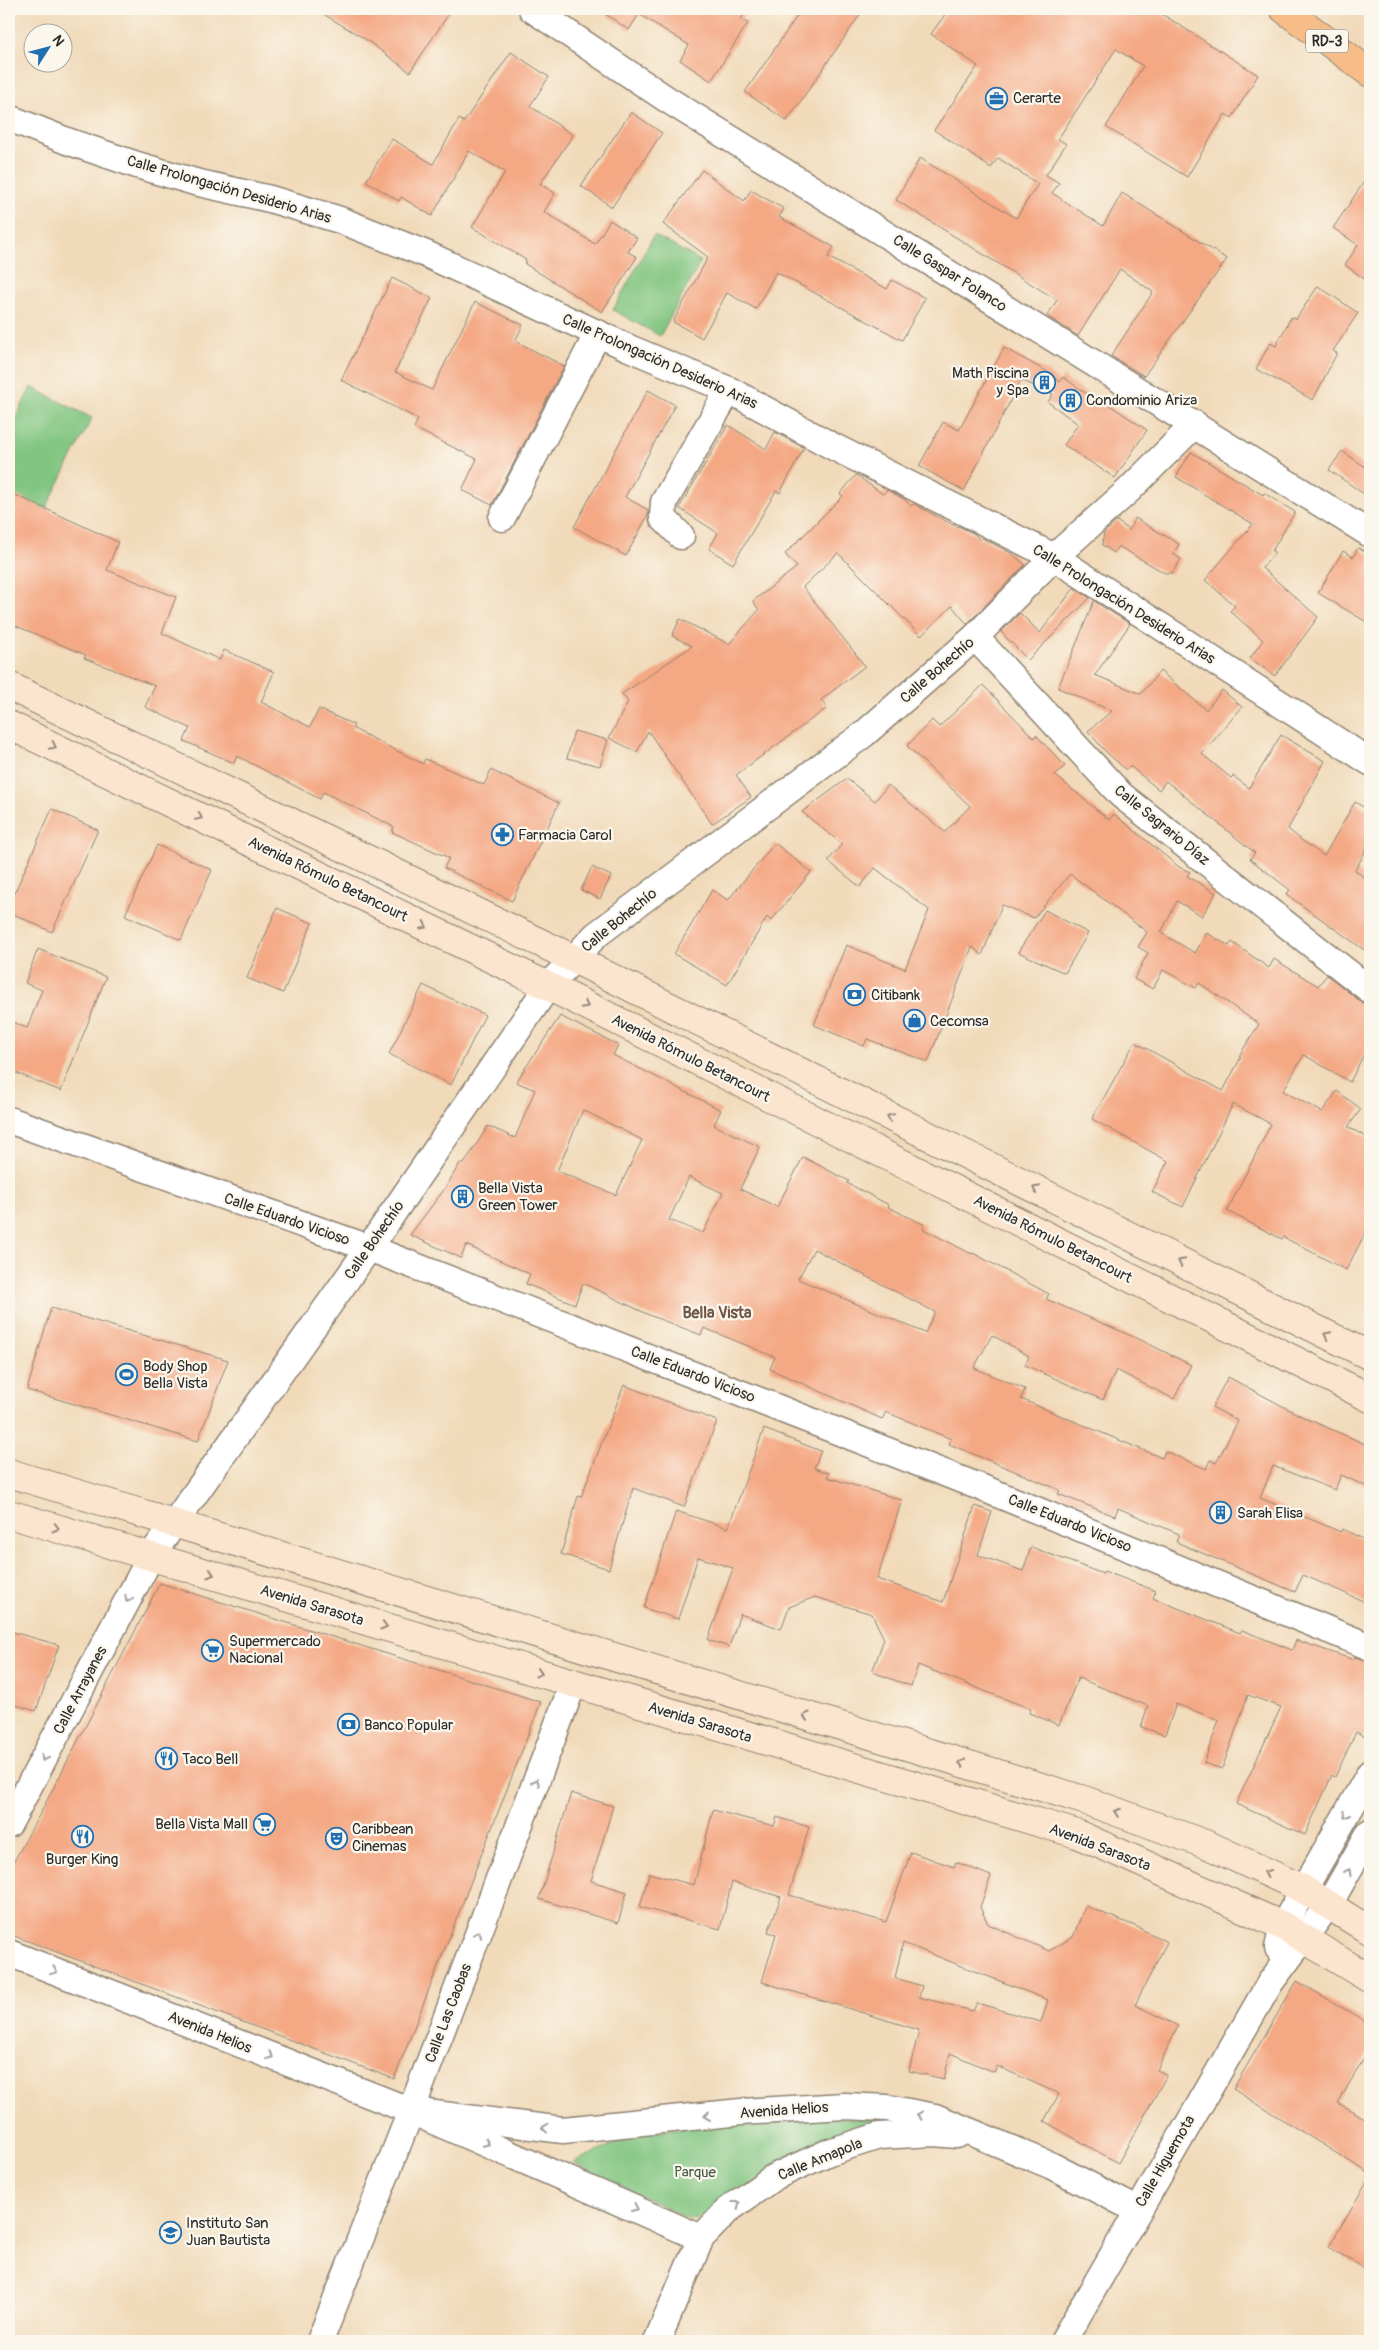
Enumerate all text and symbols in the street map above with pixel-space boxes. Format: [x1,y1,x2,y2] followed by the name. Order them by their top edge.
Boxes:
[22,22,72,72] north arrow
[1306,29,1348,52] road number: RD-3
[48,32,68,49] text: N
[985,86,1009,110] office icon: Cerarte
[1013,89,1061,108] place label: Cerarte
[125,151,334,228] street label: Calle Prolongación Desiderio Arias
[889,231,1010,316] street label: Calle Gaspar Polanco
[559,310,761,413] street label: Calle Prolongación Desiderio Arias
[952,364,1029,400] place label: Math Piscina y Spa
[1033,370,1057,394] building icon: Math Piscina y Spa
[1058,388,1082,412] building icon: Condominio Ariza
[1086,391,1197,410] place label: Condominio Ariza
[1029,540,1219,669] street label: Calle Prolongación Desiderio Arias
[896,633,978,708] street label: Calle Bohechío
[47,740,56,750] one-way arrow
[1110,781,1213,870] street label: Calle Sagrario Díaz
[194,811,203,821] one-way arrow
[490,823,514,847] pharmacy icon: Farmacia Carol
[518,826,612,845] place label: Farmacia Carol
[245,832,412,927] street label: Avenida Rómulo Betancourt
[578,884,661,957] street label: Calle Bohechío
[419,920,428,930] one-way arrow
[843,983,867,1007] bank icon: Citibank
[871,986,921,1005] place label: Citibank
[580,999,589,1009] one-way arrow
[902,1009,926,1033] shop icon: Cecomsa
[608,1010,774,1107] street label: Avenida Rómulo Betancourt
[930,1012,989,1031] place label: Cecomsa
[887,1113,896,1123] one-way arrow
[478,1179,558,1215] place label: Bella Vista Green Tower
[450,1185,474,1209] building icon: Bella Vista Green Tower
[1032,1185,1041,1196] one-way arrow
[221,1189,352,1250] street label: Calle Eduardo Vicioso
[970,1191,1136,1288] street label: Avenida Rómulo Betancourt
[340,1197,409,1283] street label: Calle Bohechío
[1177,1258,1186,1268] one-way arrow
[683,1303,752,1323] district label: Bella Vista
[1323,1331,1332,1341] one-way arrow
[628,1342,758,1407] street label: Calle Eduardo Vicioso
[143,1357,208,1393] place label: Body Shop Bella Vista
[115,1363,139,1387] sports icon: Body Shop Bella Vista
[1005,1490,1135,1557] street label: Calle Eduardo Vicioso
[1209,1501,1233,1525] building icon: Sarah Elisa
[1237,1504,1303,1523] place label: Sarah Elisa
[51,1522,59,1532] one-way arrow
[207,1569,215,1579] one-way arrow
[258,1581,366,1630] street label: Avenida Sarasota
[124,1594,134,1603] one-way arrow
[379,1621,387,1631] one-way arrow
[229,1632,321,1668] place label: Supermercado Nacional
[201,1638,225,1662] supermarket icon: Supermercado Nacional
[49,1643,112,1738] street label: Calle Arrayanes
[534,1668,543,1678] one-way arrow
[646,1698,754,1747] street label: Avenida Sarasota
[803,1712,811,1722] one-way arrow
[336,1713,360,1737] bank icon: Banco Popular
[364,1716,454,1735] place label: Banco Popular
[154,1747,178,1771] restaurant icon: Taco Bell
[182,1750,238,1769] place label: Taco Bell
[40,1753,50,1762] one-way arrow
[958,1759,966,1769] one-way arrow
[530,1778,540,1787] one-way arrow
[1113,1808,1121,1818] one-way arrow
[1342,1810,1352,1819] one-way arrow
[252,1812,276,1836] supermarket icon: Bella Vista Mall
[155,1815,248,1834] place label: Bella Vista Mall
[1046,1819,1153,1876] street label: Avenida Sarasota
[352,1820,413,1856] place label: Caribbean Cinemas
[70,1824,94,1848] restaurant icon: Burger King
[324,1826,348,1850] theatre icon: Caribbean Cinemas
[46,1850,118,1869] place label: Burger King
[1263,1868,1272,1879] one-way arrow
[1342,1868,1352,1877] one-way arrow
[472,1930,482,1939] one-way arrow
[421,1961,476,2065] street label: Calle Las Caobas
[49,1965,58,1975] one-way arrow
[165,2007,255,2058] street label: Avenida Helios
[266,2050,274,2060] one-way arrow
[739,2098,829,2123] street label: Avenida Helios
[702,2110,710,2121] one-way arrow
[916,2110,925,2120] one-way arrow
[1131,2112,1199,2211] street label: Calle Higuemota
[541,2123,549,2134] one-way arrow
[775,2134,865,2185] street label: Calle Amapola
[481,2136,490,2147] one-way arrow
[674,2163,717,2182] park label: Parque
[731,2201,741,2210] one-way arrow
[630,2202,639,2213] one-way arrow
[186,2214,270,2250] place label: Instituto San Juan Bautista
[158,2220,182,2244] school or university icon: Instituto San Juan Bautista

